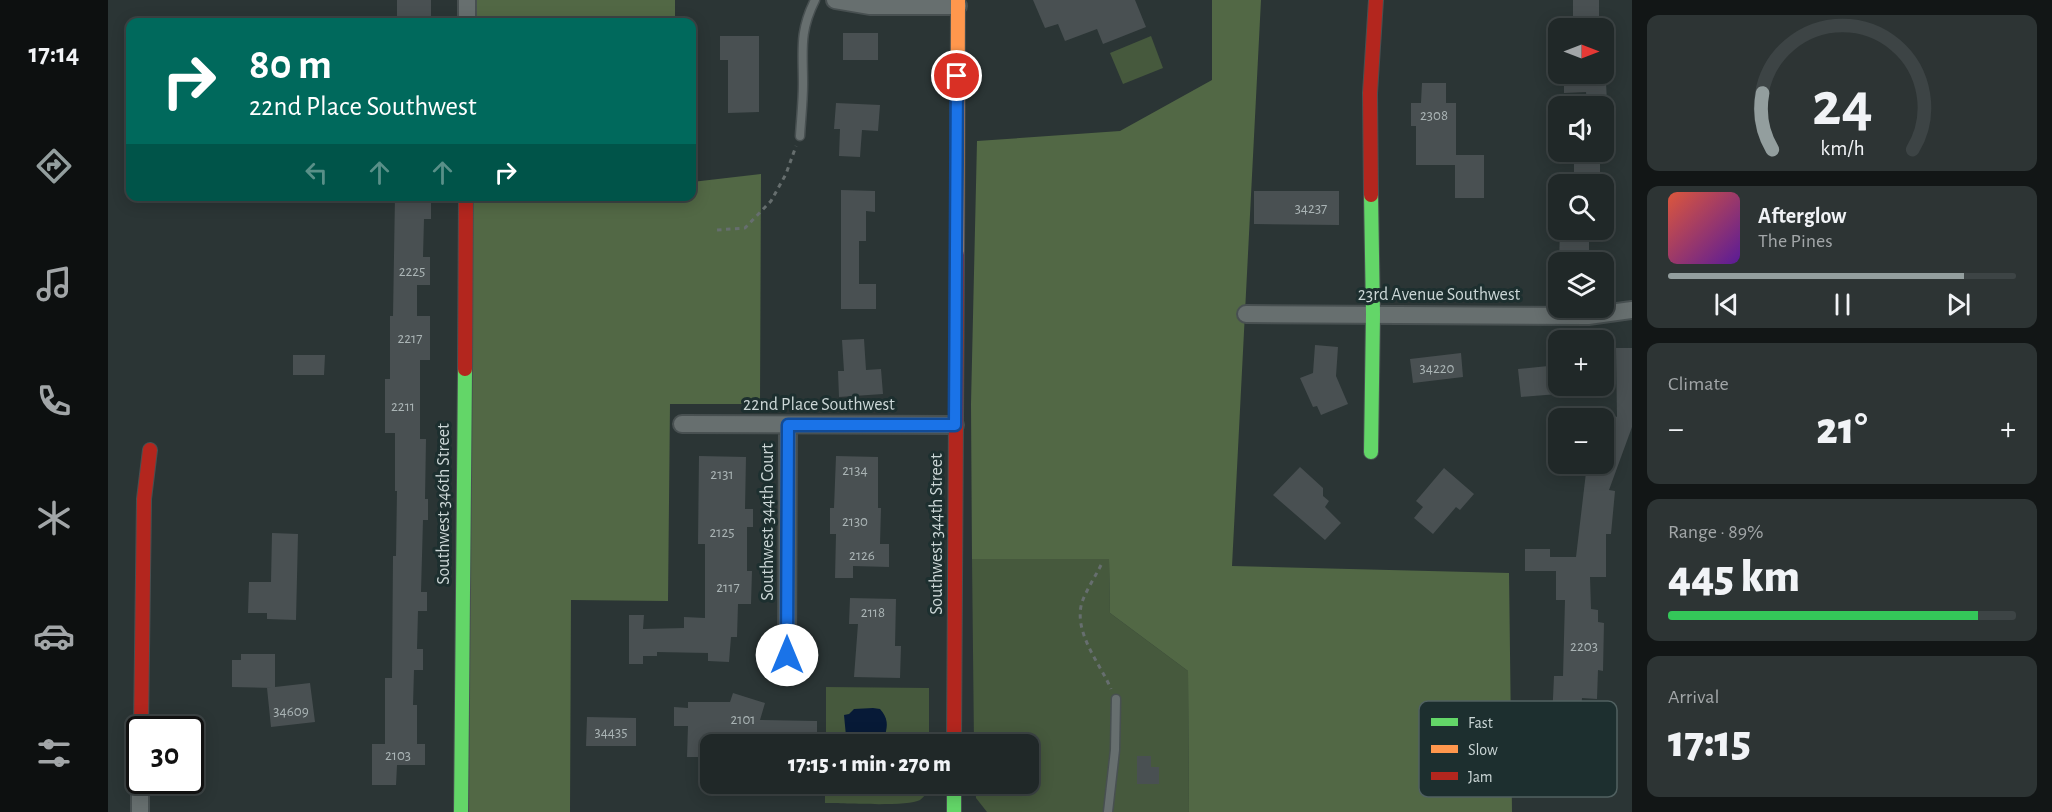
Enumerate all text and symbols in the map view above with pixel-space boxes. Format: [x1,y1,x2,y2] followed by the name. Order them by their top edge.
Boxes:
[1548,18,1614,84] north arrow
[1548,18,1614,474] map controls
[29,40,79,67] text: 17:14
[150,42,228,120] icon: right
[249,44,332,86] text: 80 m
[931,50,982,101] pin
[940,59,973,92] icon: arrive
[1812,74,1872,136] text: 24
[249,93,477,120] text: 22nd Place Southwest
[1548,96,1614,162] button: sound
[1420,108,1448,123] house number: 2308
[1820,138,1864,159] text: km/h
[33,145,75,187] icon: directions
[300,156,333,189] icon: left
[363,156,396,189] icon: ahead
[426,156,459,189] icon: ahead
[489,156,522,189] icon: right
[1548,174,1614,240] button: search
[1295,201,1327,216] house number: 34237
[1758,205,1846,227] text: Afterglow
[1758,231,1833,251] text: The Pines
[1548,252,1614,318] button: layers
[33,263,75,305] icon: music
[399,264,425,279] house number: 2225
[1358,286,1521,304] street label: 23rd Avenue Southwest
[1710,288,1743,321] icon: previous
[1826,288,1859,321] icon: pause
[1942,288,1975,321] icon: next
[1548,330,1614,396] button: +
[397,331,423,346] house number: 2217
[1420,361,1455,376] house number: 34220
[1668,374,1729,394] text: Climate
[33,380,75,422] icon: phone
[743,396,895,414] street label: 22nd Place Southwest
[391,399,415,414] house number: 2211
[1816,407,1868,452] text: 21°
[1548,408,1614,474] button: −
[1668,413,1684,446] text: −
[2000,413,2016,446] text: +
[435,423,453,585] street label: Southwest 346th Street
[759,443,777,601] street label: Southwest 344th Court
[928,453,946,615] street label: Southwest 344th Street
[842,463,868,478] house number: 2134
[710,467,734,482] house number: 2131
[33,497,75,539] icon: climate
[842,514,868,529] house number: 2130
[1668,522,1764,542] text: Range · 89%
[709,525,735,540] house number: 2125
[849,548,875,563] house number: 2126
[1668,555,1800,600] text: 445 km
[716,580,740,595] house number: 2117
[861,605,885,620] house number: 2118
[33,615,75,657] icon: car
[755,623,819,687] position arrow
[1570,639,1598,654] house number: 2203
[1668,687,1719,707] text: Arrival
[1419,701,1617,797] legend
[273,704,309,719] house number: 34609
[730,712,756,727] house number: 2101
[1468,715,1493,731] text: Fast
[126,716,204,794] speed limit sign: 30
[1668,720,1751,765] text: 17:15
[594,725,628,740] house number: 34435
[33,732,75,774] icon: filters
[1468,742,1498,758] text: Slow
[385,748,411,763] house number: 2103
[788,753,951,775] text: 17:15 · 1 min · 270 m
[1468,769,1493,785] text: Jam

